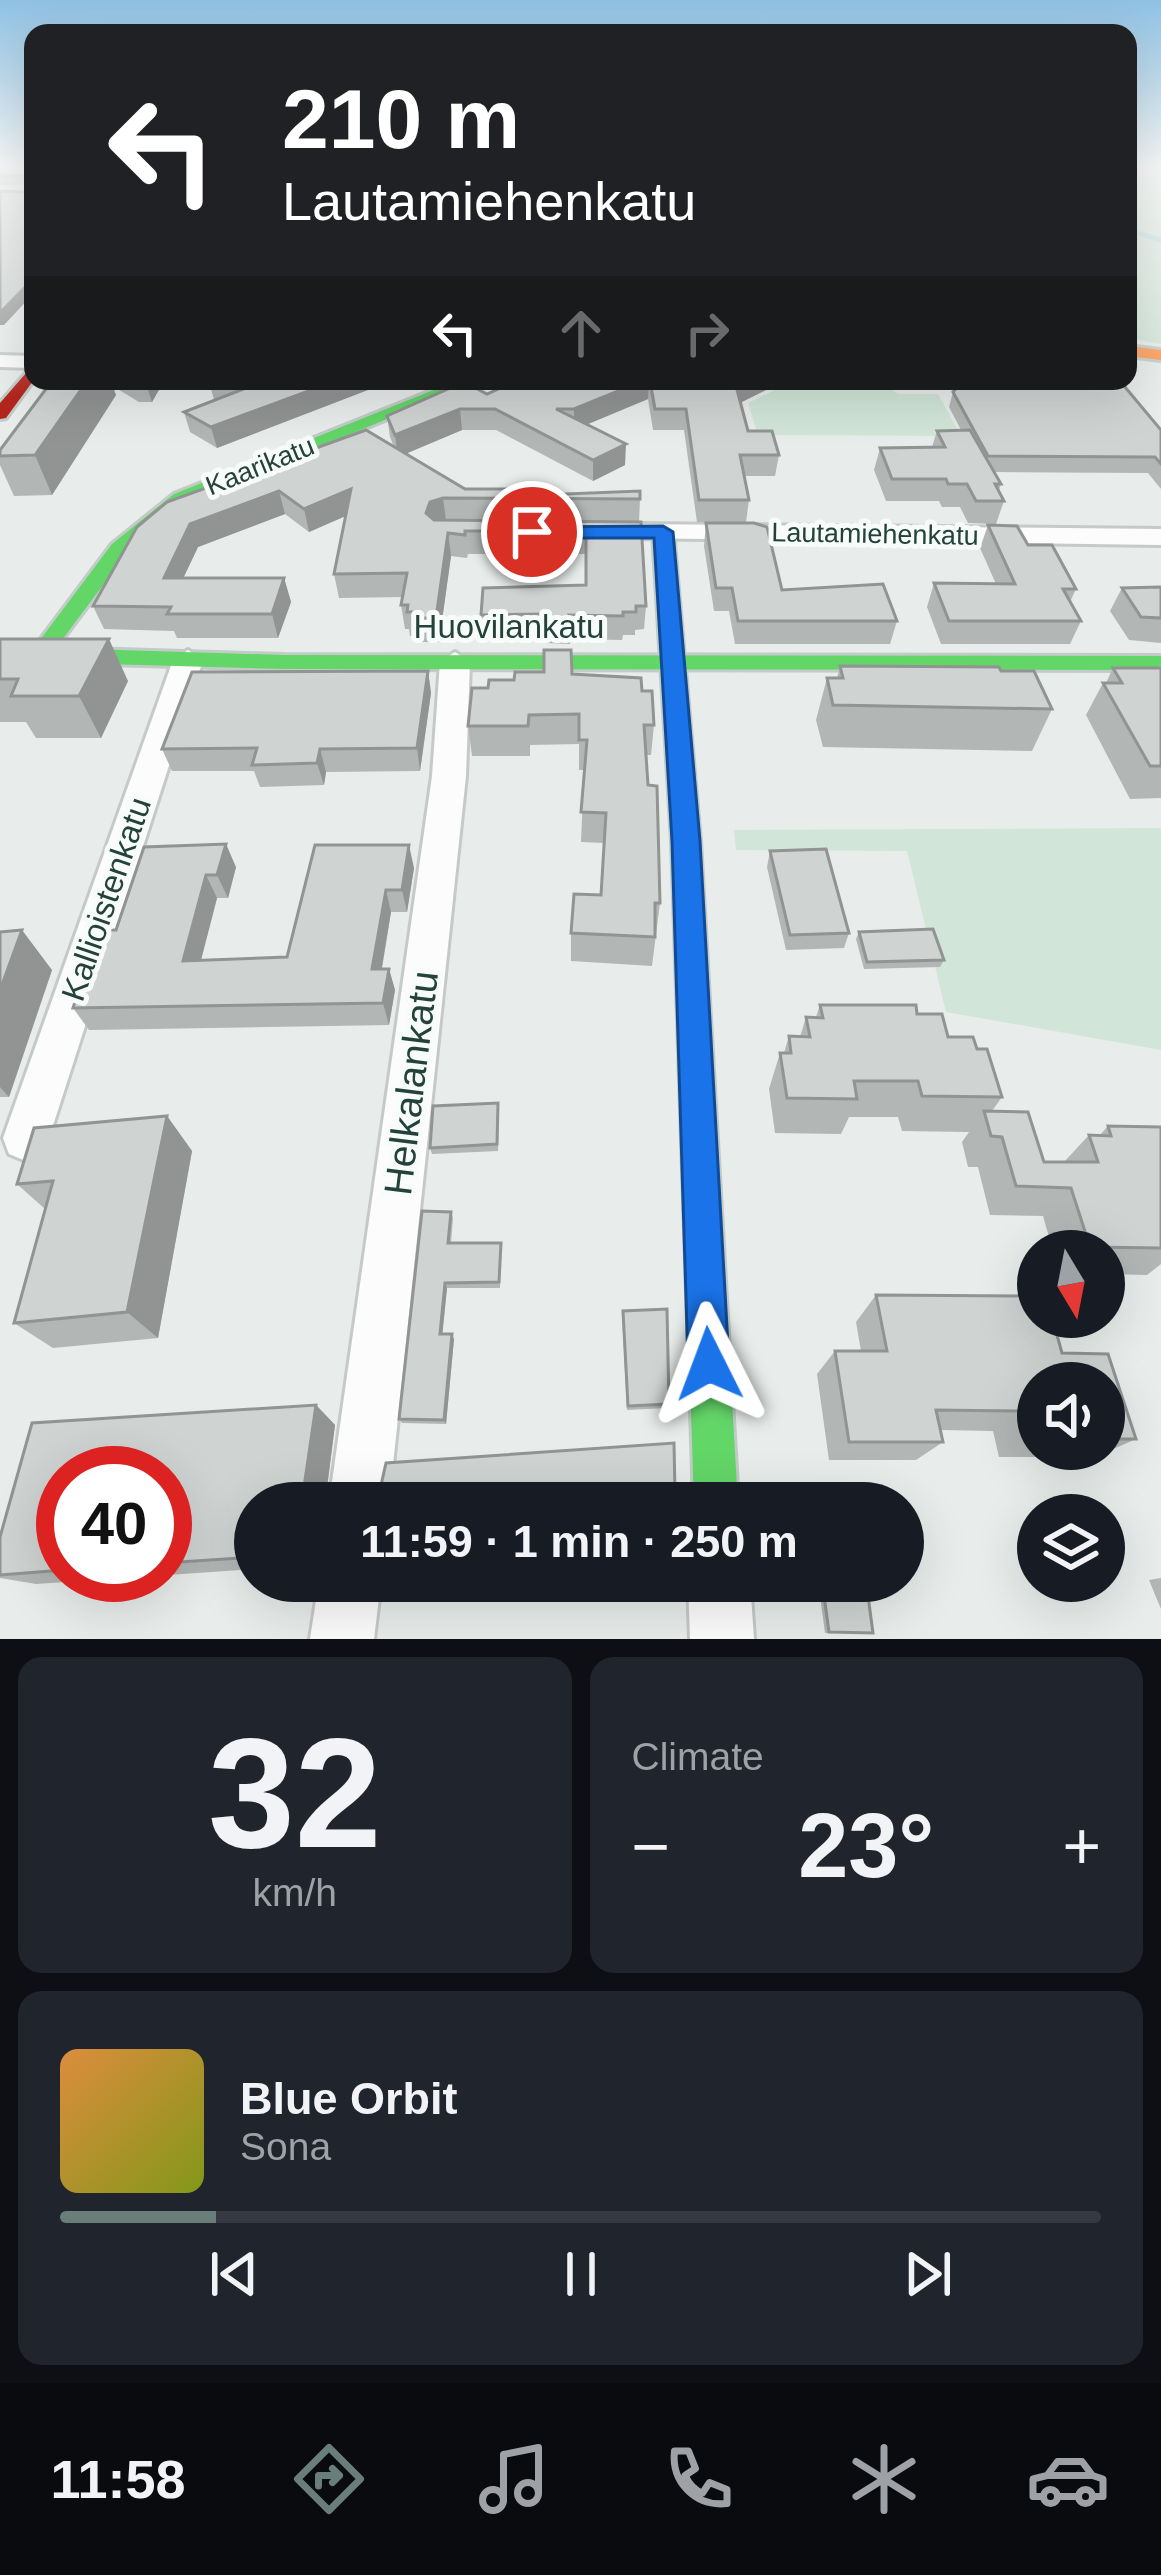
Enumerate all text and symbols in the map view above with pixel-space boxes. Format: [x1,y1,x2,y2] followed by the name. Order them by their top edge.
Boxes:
[84,72,240,228] icon: left
[282,72,520,166] text: 210 m
[282,171,696,231] text: Lautamiehenkatu
[422,300,488,366] icon: left
[548,300,614,366] icon: ahead
[674,300,740,366] icon: right
[201,431,319,501] street label: Kaarikatu
[481,481,583,583] pin
[499,499,565,565] icon: arrive
[771,517,979,551] street label: Lautamiehenkatu
[414,608,604,645] street label: Huovilankatu
[54,792,158,1006] street label: Kallioistenkatu
[376,968,446,1198] street label: Helkalankatu
[1017,1230,1125,1338] north arrow
[1017,1230,1125,1602] map controls
[646,1301,772,1427] position arrow
[1017,1362,1125,1470] button: sound
[36,1446,192,1602] speed limit sign: 40
[1017,1494,1125,1602] button: layers
[360,1516,798,1567] text: 11:59 · 1 min · 250 m
[208,1706,382,1880] text: 32
[632,1735,764,1778] text: Climate
[798,1796,934,1896] text: 23°
[632,1809,670,1883] text: −
[1062,1809,1101,1883] text: +
[252,1871,337,1914] text: km/h
[240,2073,458,2124] text: Blue Orbit
[240,2125,331,2168] text: Sona
[201,2241,267,2307] icon: previous
[548,2241,614,2307] icon: pause
[895,2241,961,2307] icon: next
[287,2437,371,2521] icon: directions
[472,2437,556,2521] icon: music
[657,2437,741,2521] icon: phone
[842,2437,926,2521] icon: climate
[1026,2437,1110,2521] icon: car
[50,2449,186,2509] text: 11:58

